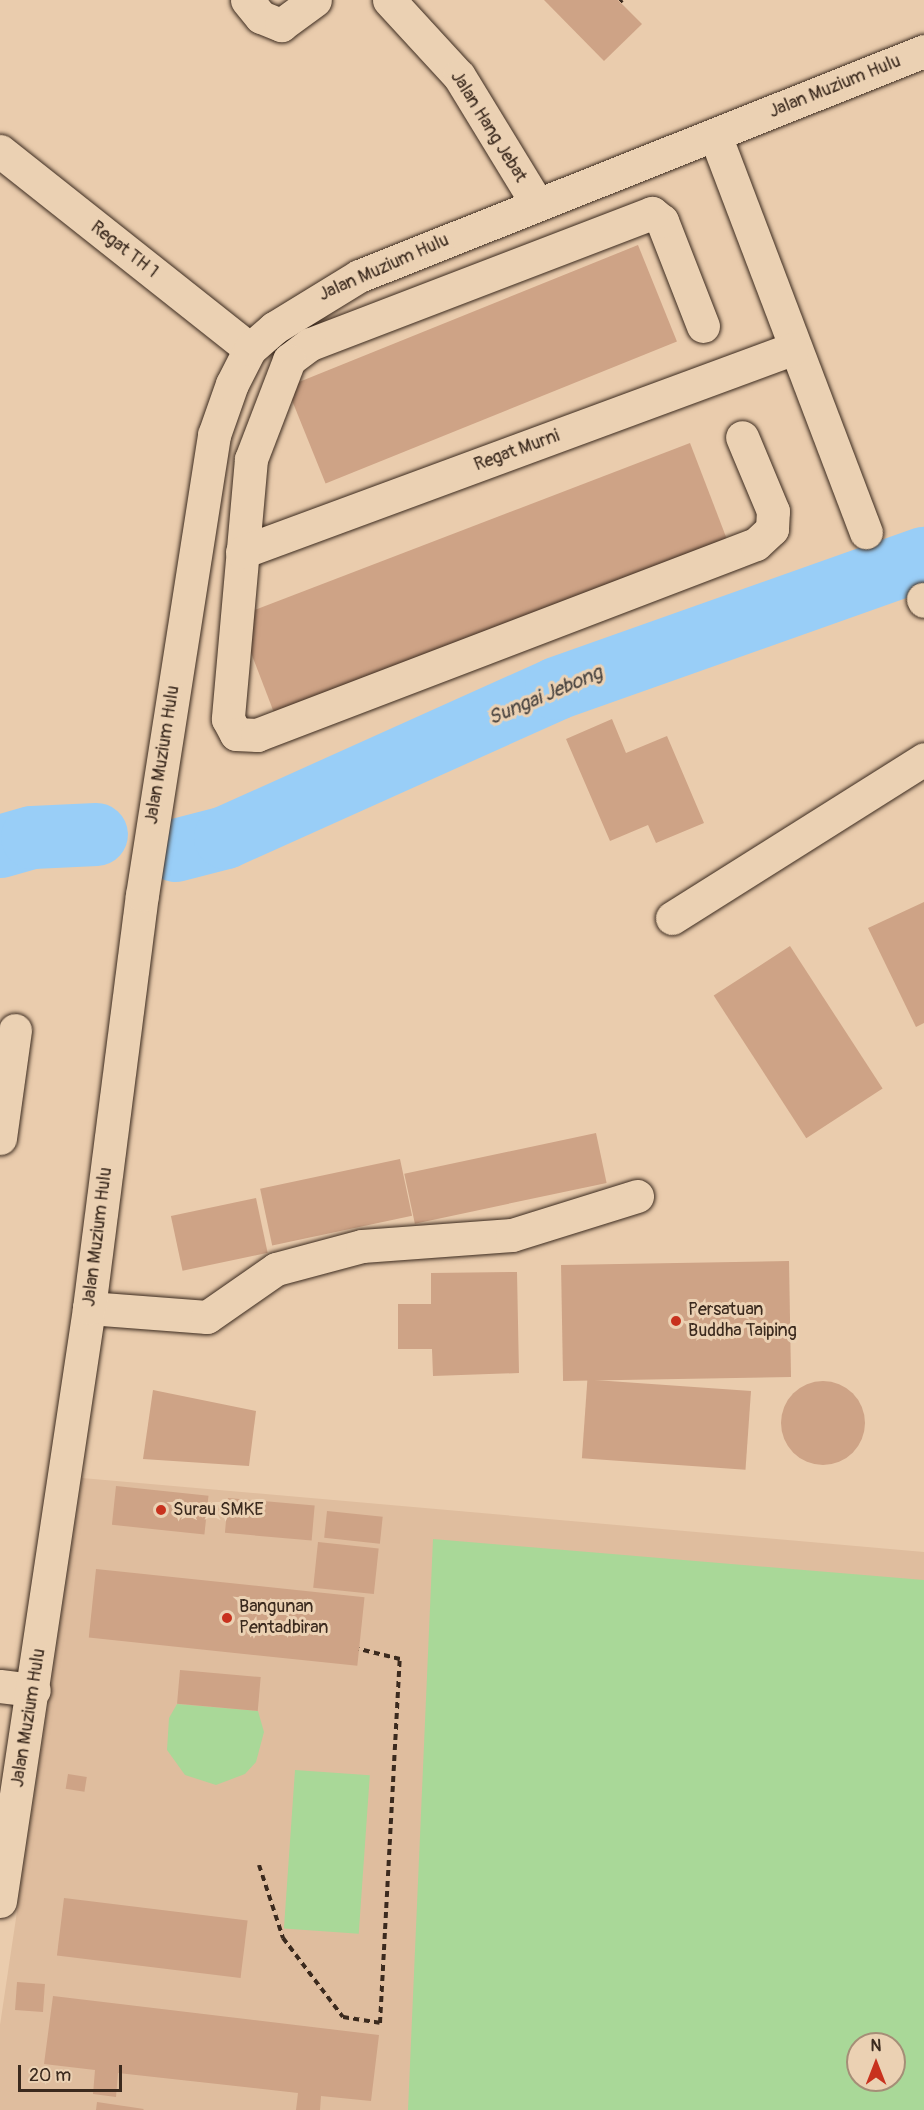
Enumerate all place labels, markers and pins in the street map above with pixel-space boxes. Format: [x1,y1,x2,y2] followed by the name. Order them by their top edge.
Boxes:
[688,1300,797,1342] place label: Persatuan Buddha Taiping
[669,1314,683,1328] marker: Persatuan Buddha Taiping
[173,1499,264,1521] place label: Surau SMKE
[154,1503,168,1517] marker: Surau SMKE
[239,1597,328,1640] place label: Bangunan Pentadbiran
[220,1611,234,1625] marker: Bangunan Pentadbiran

